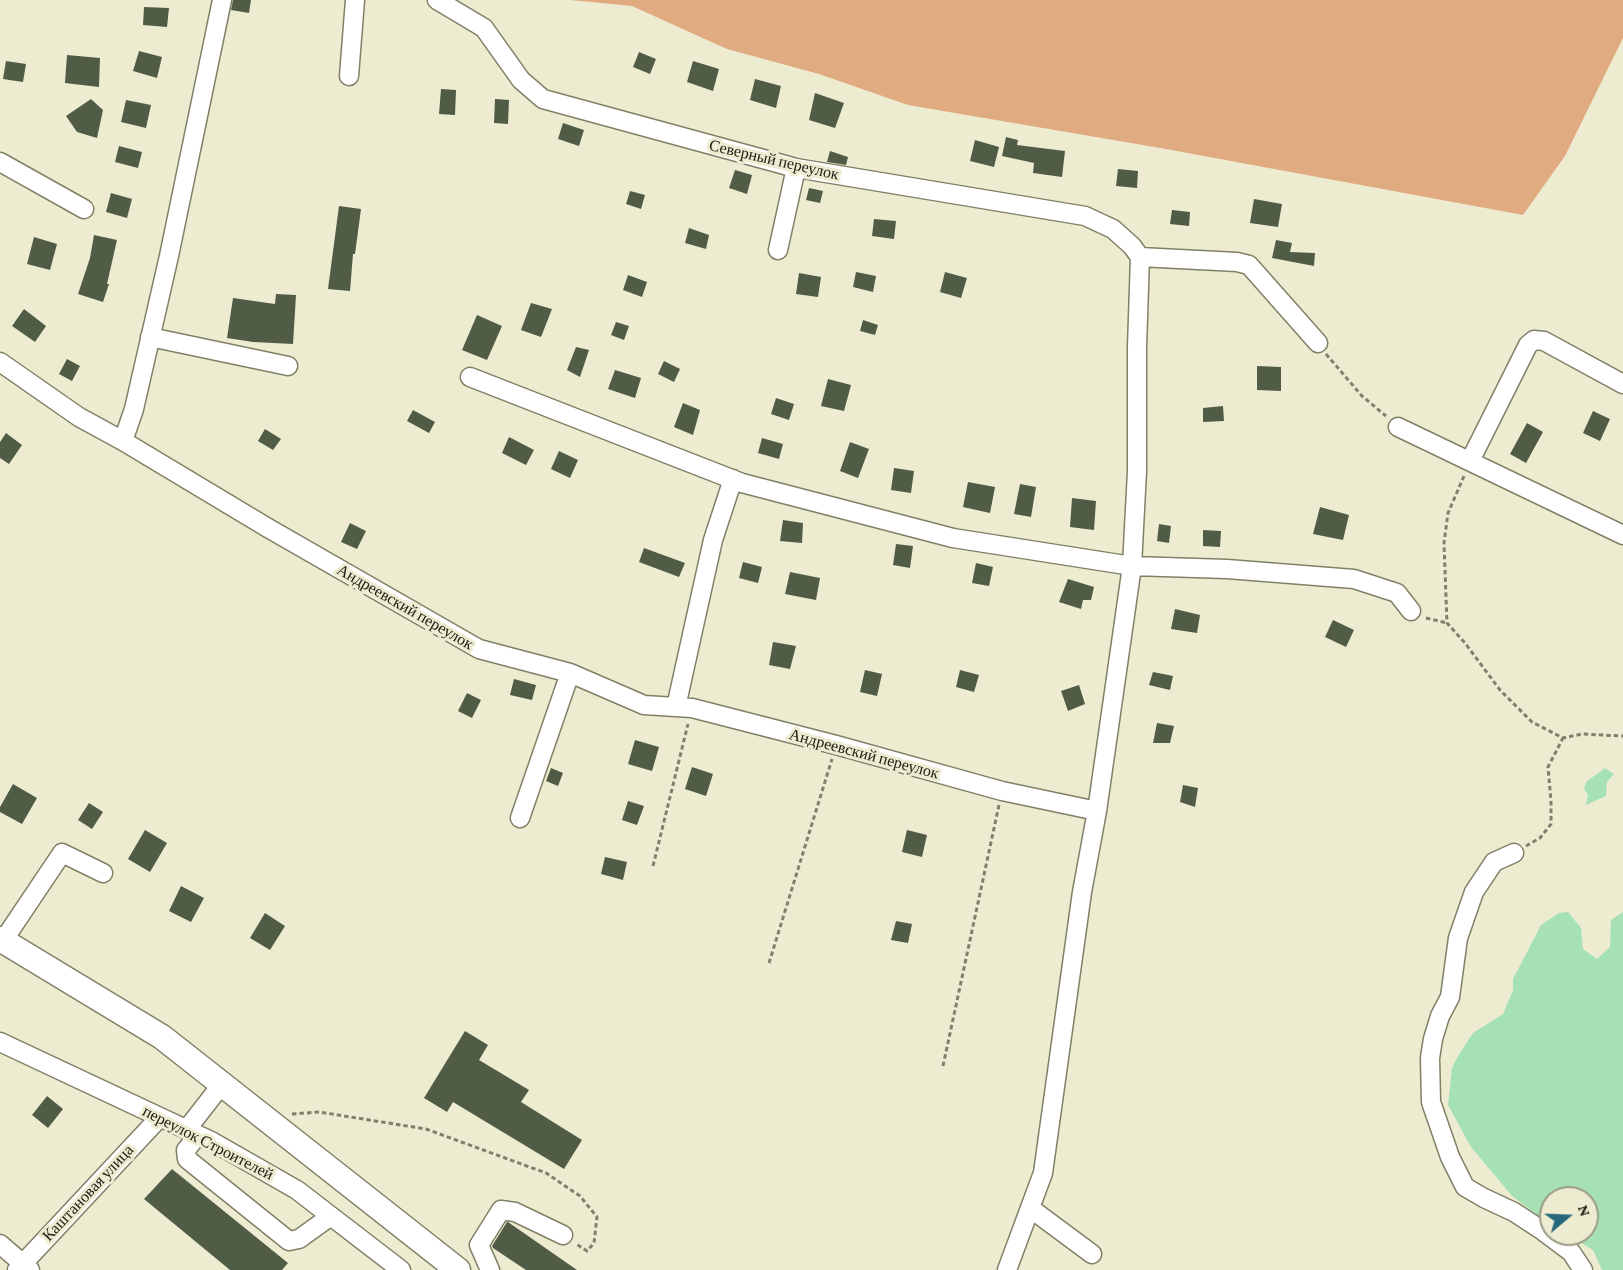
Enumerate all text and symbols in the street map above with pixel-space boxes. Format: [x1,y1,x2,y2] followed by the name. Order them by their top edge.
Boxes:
[707,136,841,184] street label: Северный переулок
[333,560,477,654] street label: Андреевский переулок
[787,725,941,783] street label: Андреевский переулок
[139,1102,277,1184] street label: переулок Строителей
[38,1141,138,1245] street label: Каштановая улица
[1539,1186,1599,1246] north arrow
[1575,1203,1594,1219] text: N

